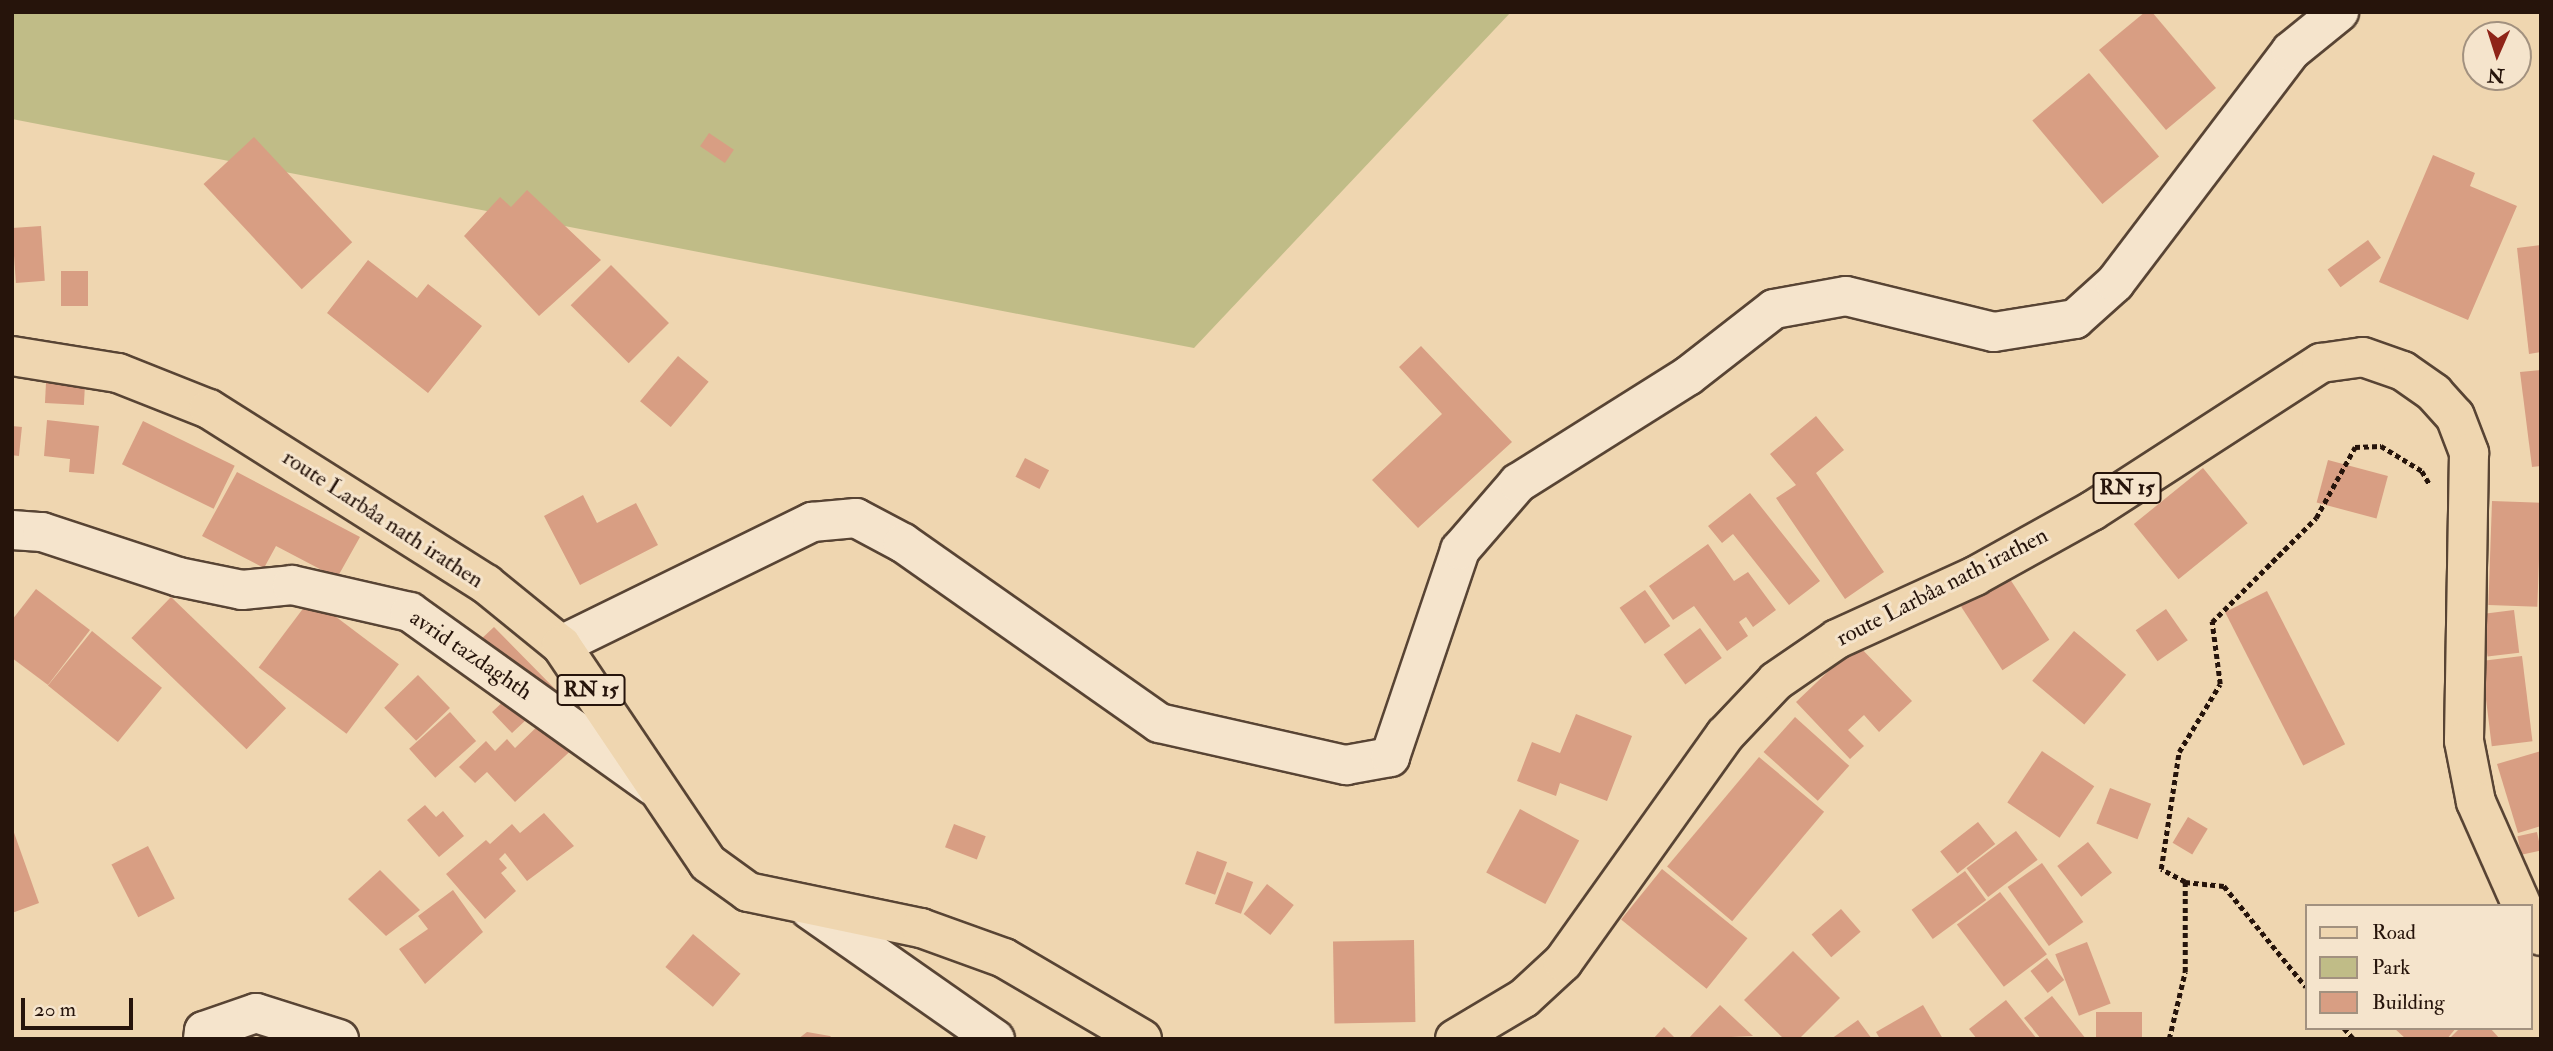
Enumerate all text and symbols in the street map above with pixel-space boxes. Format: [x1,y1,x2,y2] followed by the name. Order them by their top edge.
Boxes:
[2462,21,2532,91] north arrow
[2487,63,2505,87] text: N
[277,444,489,594] street label: route Larbâa nath irathen
[2092,470,2162,505] road number: RN 15
[1832,522,2052,652] street label: route Larbâa nath irathen
[405,604,537,706] street label: avrid tazdaghth
[556,672,626,708] road number: RN 15
[2304,904,2532,1030] legend
[2372,919,2416,946] text: Road
[2372,954,2410,981] text: Park
[24,984,136,1028] scale bar
[2372,989,2445,1016] text: Building
[34,996,76,1023] text: 20 m

